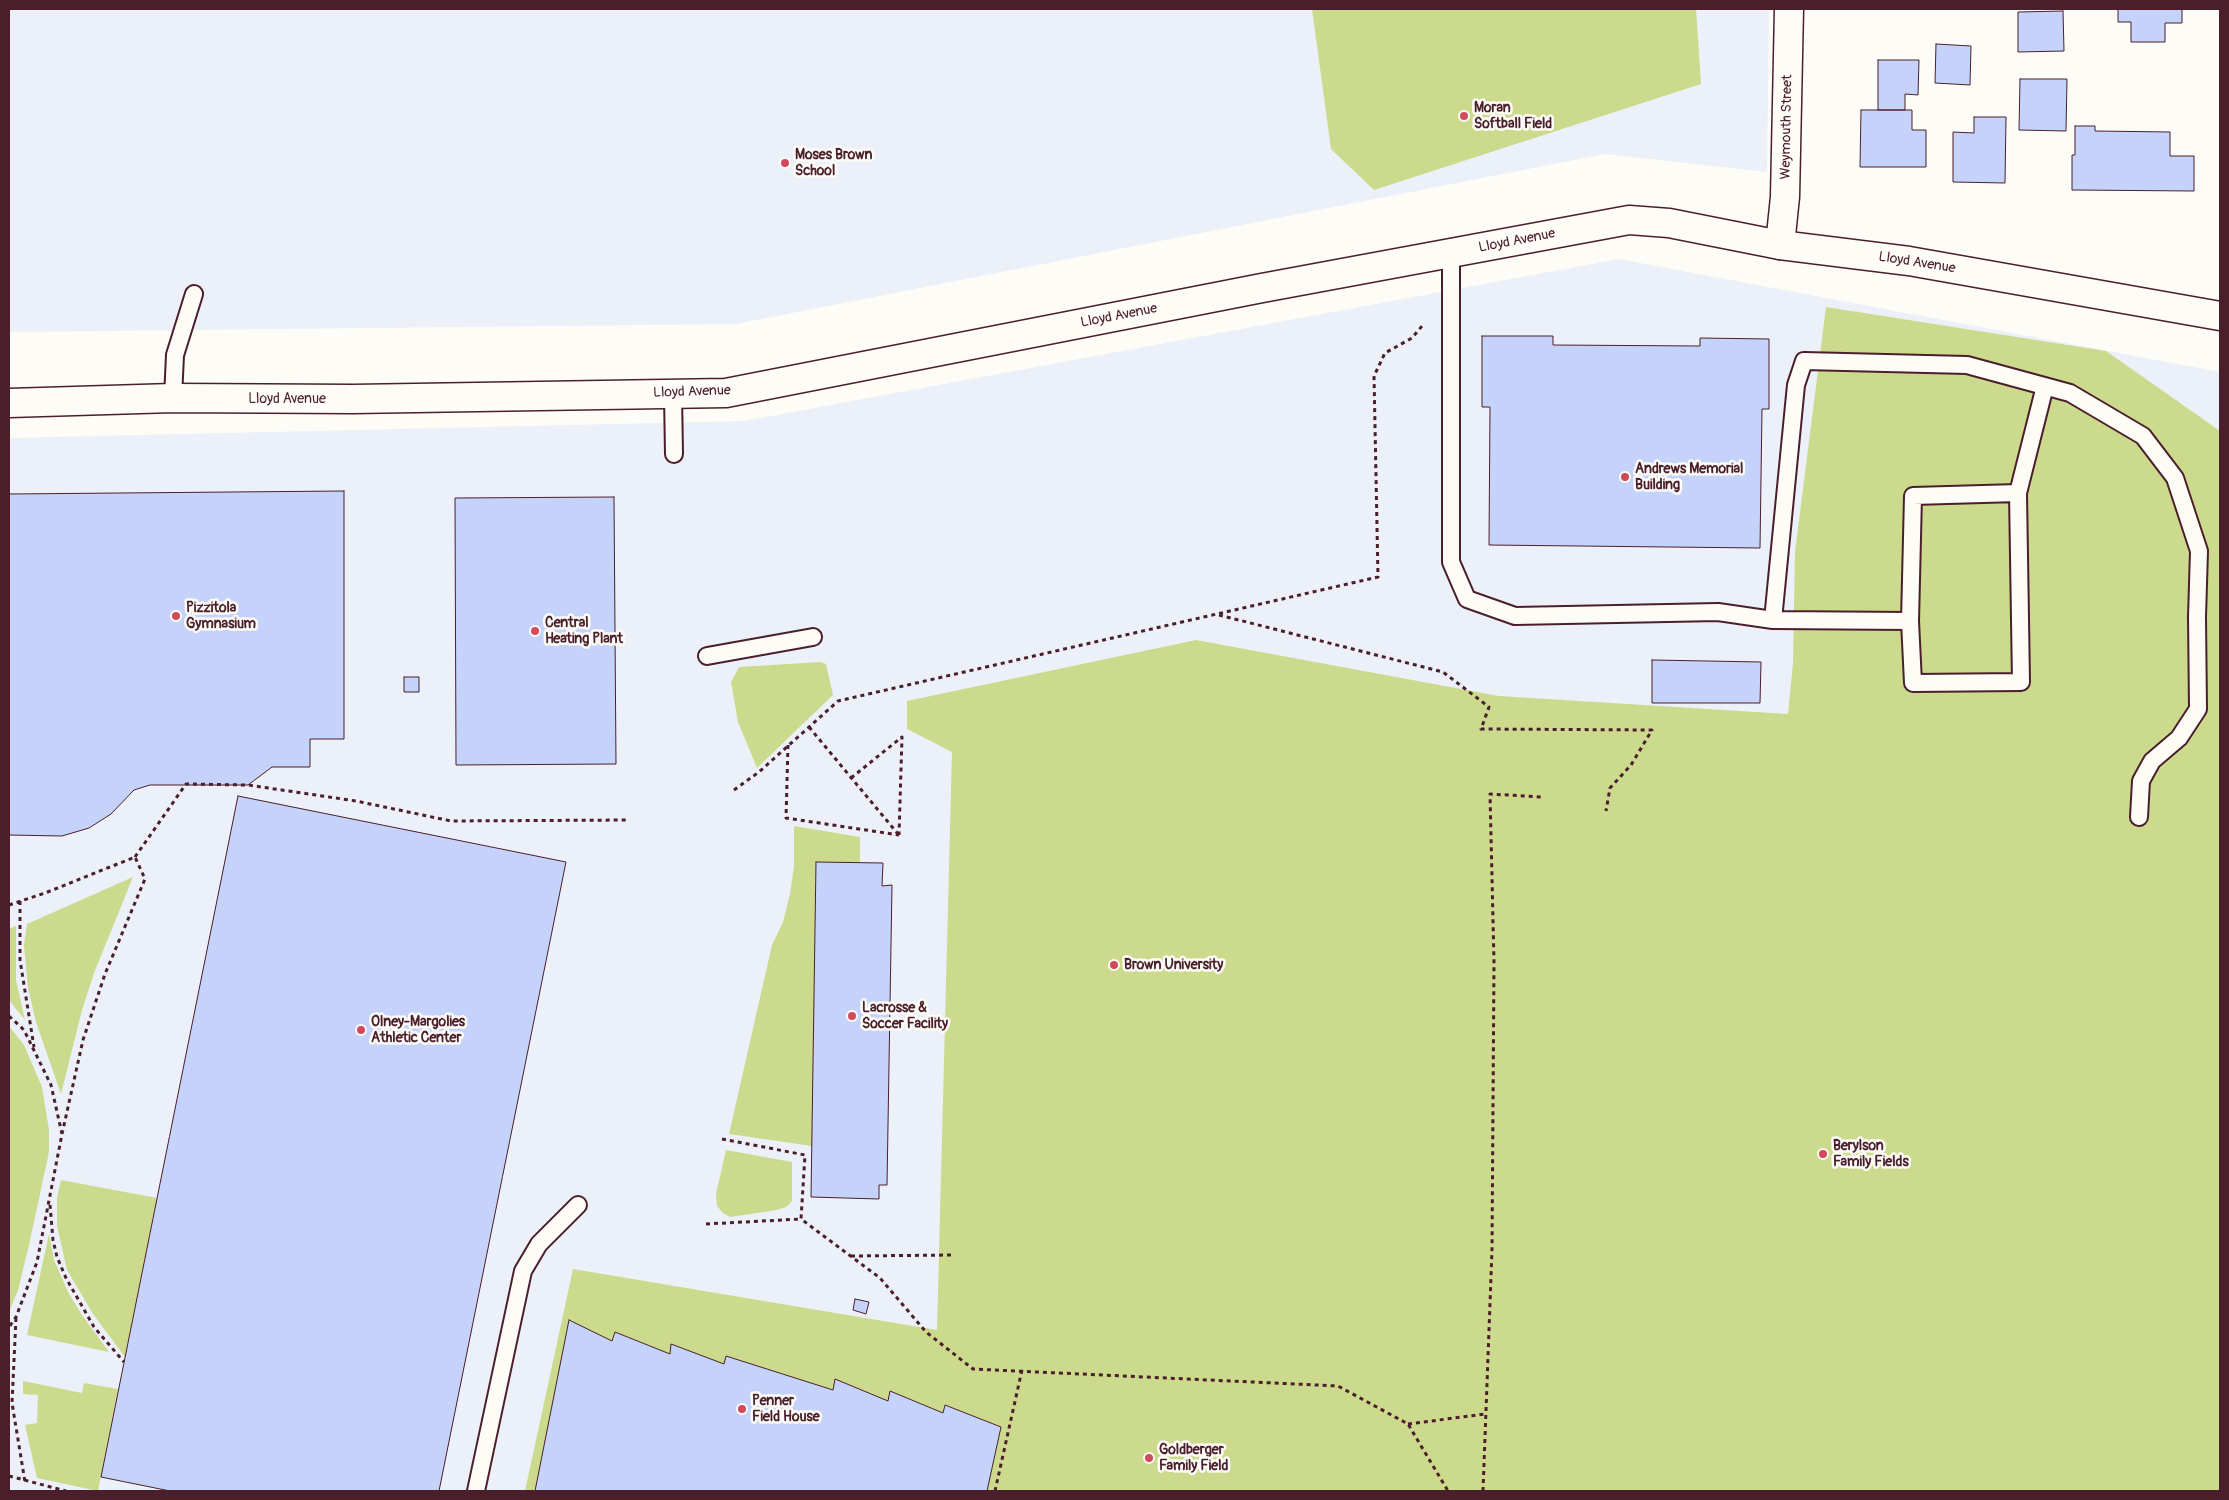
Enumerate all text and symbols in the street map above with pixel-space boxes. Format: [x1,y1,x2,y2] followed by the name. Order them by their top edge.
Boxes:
[1778,74,1796,180] street label: Weymouth Street
[1474,100,1552,132] place label: Moran Softball Field
[1458,110,1470,122] marker: Moran Softball Field
[795,147,872,180] place label: Moses Brown School
[779,157,791,169] marker: Moses Brown School
[1477,225,1557,257] street label: Lloyd Avenue
[1877,249,1957,277] street label: Lloyd Avenue
[1079,300,1159,332] street label: Lloyd Avenue
[653,382,731,402] street label: Lloyd Avenue
[248,391,326,407] street label: Lloyd Avenue
[1635,461,1743,494] place label: Andrews Memorial Building
[1619,471,1631,483] marker: Andrews Memorial Building
[186,600,256,632] place label: Pizzitola Gymnasium
[170,610,182,622] marker: Pizzitola Gymnasium
[545,615,623,648] place label: Central Heating Plant
[529,625,541,637] marker: Central Heating Plant
[1124,957,1223,973] place label: Brown University
[1108,959,1120,971] marker: Brown University
[862,1000,948,1032] place label: Lacrosse & Soccer Facility
[846,1010,858,1022] marker: Lacrosse & Soccer Facility
[371,1014,465,1046] place label: Olney-Margolies Athletic Center
[355,1024,367,1036] marker: Olney-Margolies Athletic Center
[1833,1138,1909,1170] place label: Berylson Family Fields
[1817,1148,1829,1160] marker: Berylson Family Fields
[752,1393,820,1425] place label: Penner Field House
[736,1403,748,1415] marker: Penner Field House
[1159,1442,1228,1474] place label: Goldberger Family Field
[1143,1452,1155,1464] marker: Goldberger Family Field

